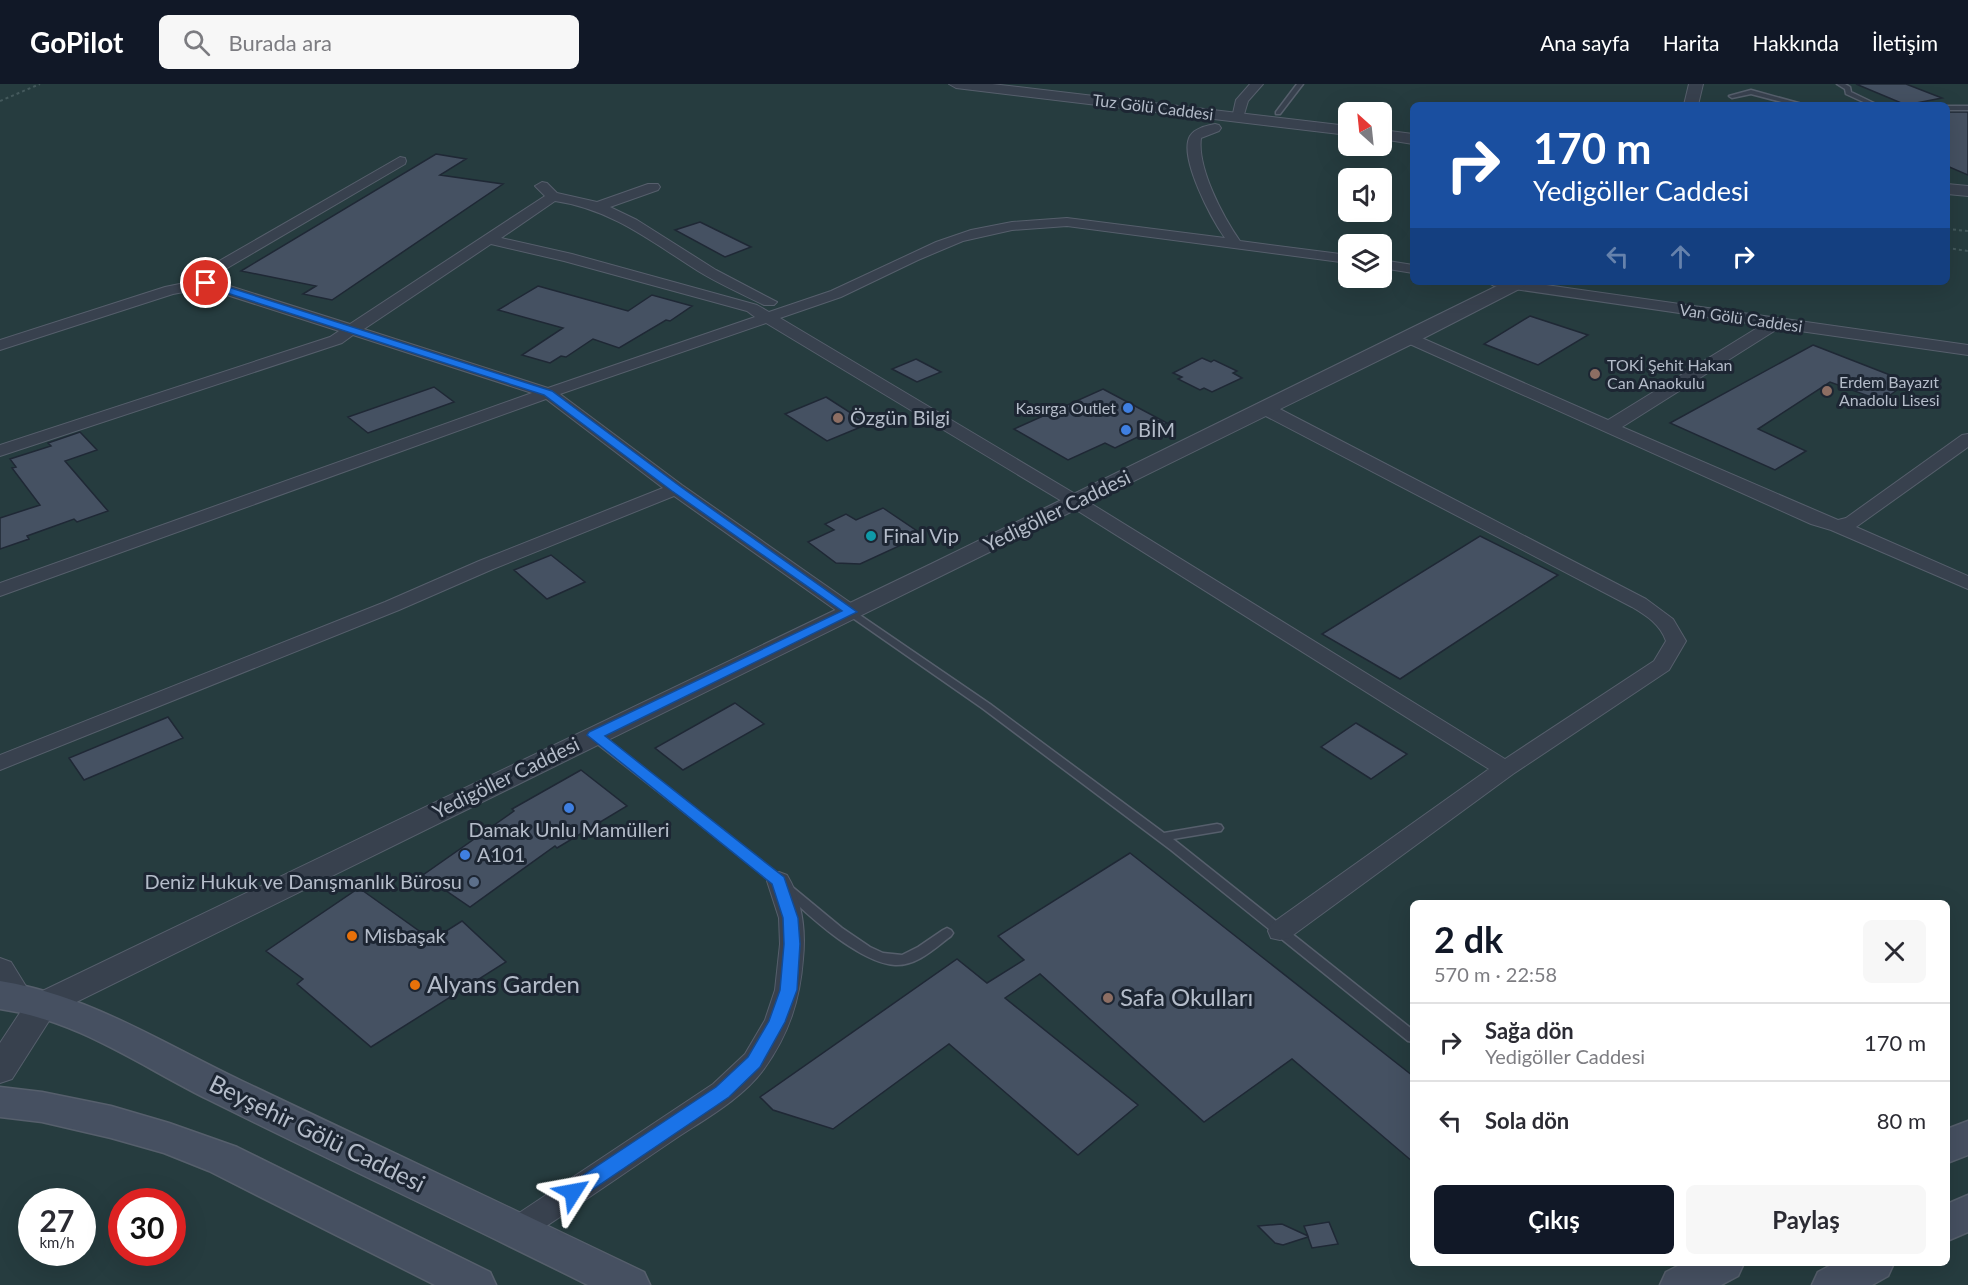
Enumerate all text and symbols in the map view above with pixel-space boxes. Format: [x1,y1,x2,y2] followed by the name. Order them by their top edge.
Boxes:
[159,15,579,69] search box
[30,25,123,59] text: GoPilot
[180,26,213,59] icon: search
[228,29,332,56] text: Burada ara
[1540,30,1630,55] text: Ana sayfa
[1663,30,1719,55] text: Harita
[1752,30,1839,55] text: Hakkında
[1872,30,1938,55] text: İletişim
[1092,90,1214,123] street label: Tuz Gölü Caddesi
[1338,102,1392,156] north arrow
[1338,102,1392,288] map controls
[1533,123,1651,173] text: 170 m
[1434,126,1512,204] icon: right
[1338,168,1392,222] button: sound
[1533,174,1749,207] text: Yedigöller Caddesi
[1338,234,1392,288] button: layers
[1601,240,1634,273] icon: left
[1664,240,1697,273] icon: ahead
[1727,240,1760,273] icon: right
[180,257,231,308] pin
[189,266,222,299] icon: arrive
[1678,299,1804,336] street label: Van Gölü Caddesi
[1607,355,1733,392] place label: TOKİ Şehit Hakan Can Anaokulu
[1588,367,1602,381] marker: TOKİ Şehit Hakan Can Anaokulu
[1839,372,1940,409] place label: Erdem Bayazıt Anadolu Lisesi
[1820,384,1834,398] marker: Erdem Bayazıt Anadolu Lisesi
[1015,398,1116,417] place label: Kasırga Outlet
[1121,401,1135,415] marker: Kasırga Outlet
[850,405,950,429] place label: Özgün Bilgi
[831,411,845,425] marker: Özgün Bilgi
[1138,417,1175,441] place label: BİM
[1119,423,1133,437] marker: BİM
[979,464,1134,556] street label: Yedigöller Caddesi
[883,523,959,547] place label: Final Vip
[864,529,878,543] marker: Final Vip
[428,731,583,823] street label: Yedigöller Caddesi
[562,801,576,815] marker: Damak Unlu Mamülleri
[468,817,670,841] place label: Damak Unlu Mamülleri
[477,842,525,866] place label: A101
[458,848,472,862] marker: A101
[144,869,462,893] place label: Deniz Hukuk ve Danışmanlık Bürosu
[467,875,481,889] marker: Deniz Hukuk ve Danışmanlık Bürosu
[1434,917,1503,961] text: 2 dk
[1863,920,1926,983] button: close
[364,923,447,947] place label: Misbaşak
[345,929,359,943] marker: Misbaşak
[1434,962,1557,986] text: 570 m · 22:58
[427,969,580,998] place label: Alyans Garden
[408,978,422,992] marker: Alyans Garden
[1120,982,1253,1011] place label: Safa Okulları
[1101,991,1115,1005] marker: Safa Okulları
[1485,1017,1574,1044] text: Sağa dön
[1434,1026,1467,1059] icon: right
[1864,1029,1926,1056] text: 170 m
[1485,1044,1645,1068] text: Yedigöller Caddesi
[205,1068,430,1197] street label: Beyşehir Gölü Caddesi
[1434,1104,1467,1137] icon: left
[1485,1107,1569,1134] text: Sola dön
[1877,1107,1926,1134] text: 80 m
[541,1160,605,1224] position arrow
[1434,1185,1674,1254] button: Çıkış
[1686,1185,1926,1254] button: Paylaş
[108,1188,186,1266] speed limit sign: 30
[40,1202,74,1238] text: 27
[39,1233,75,1251] text: km/h

